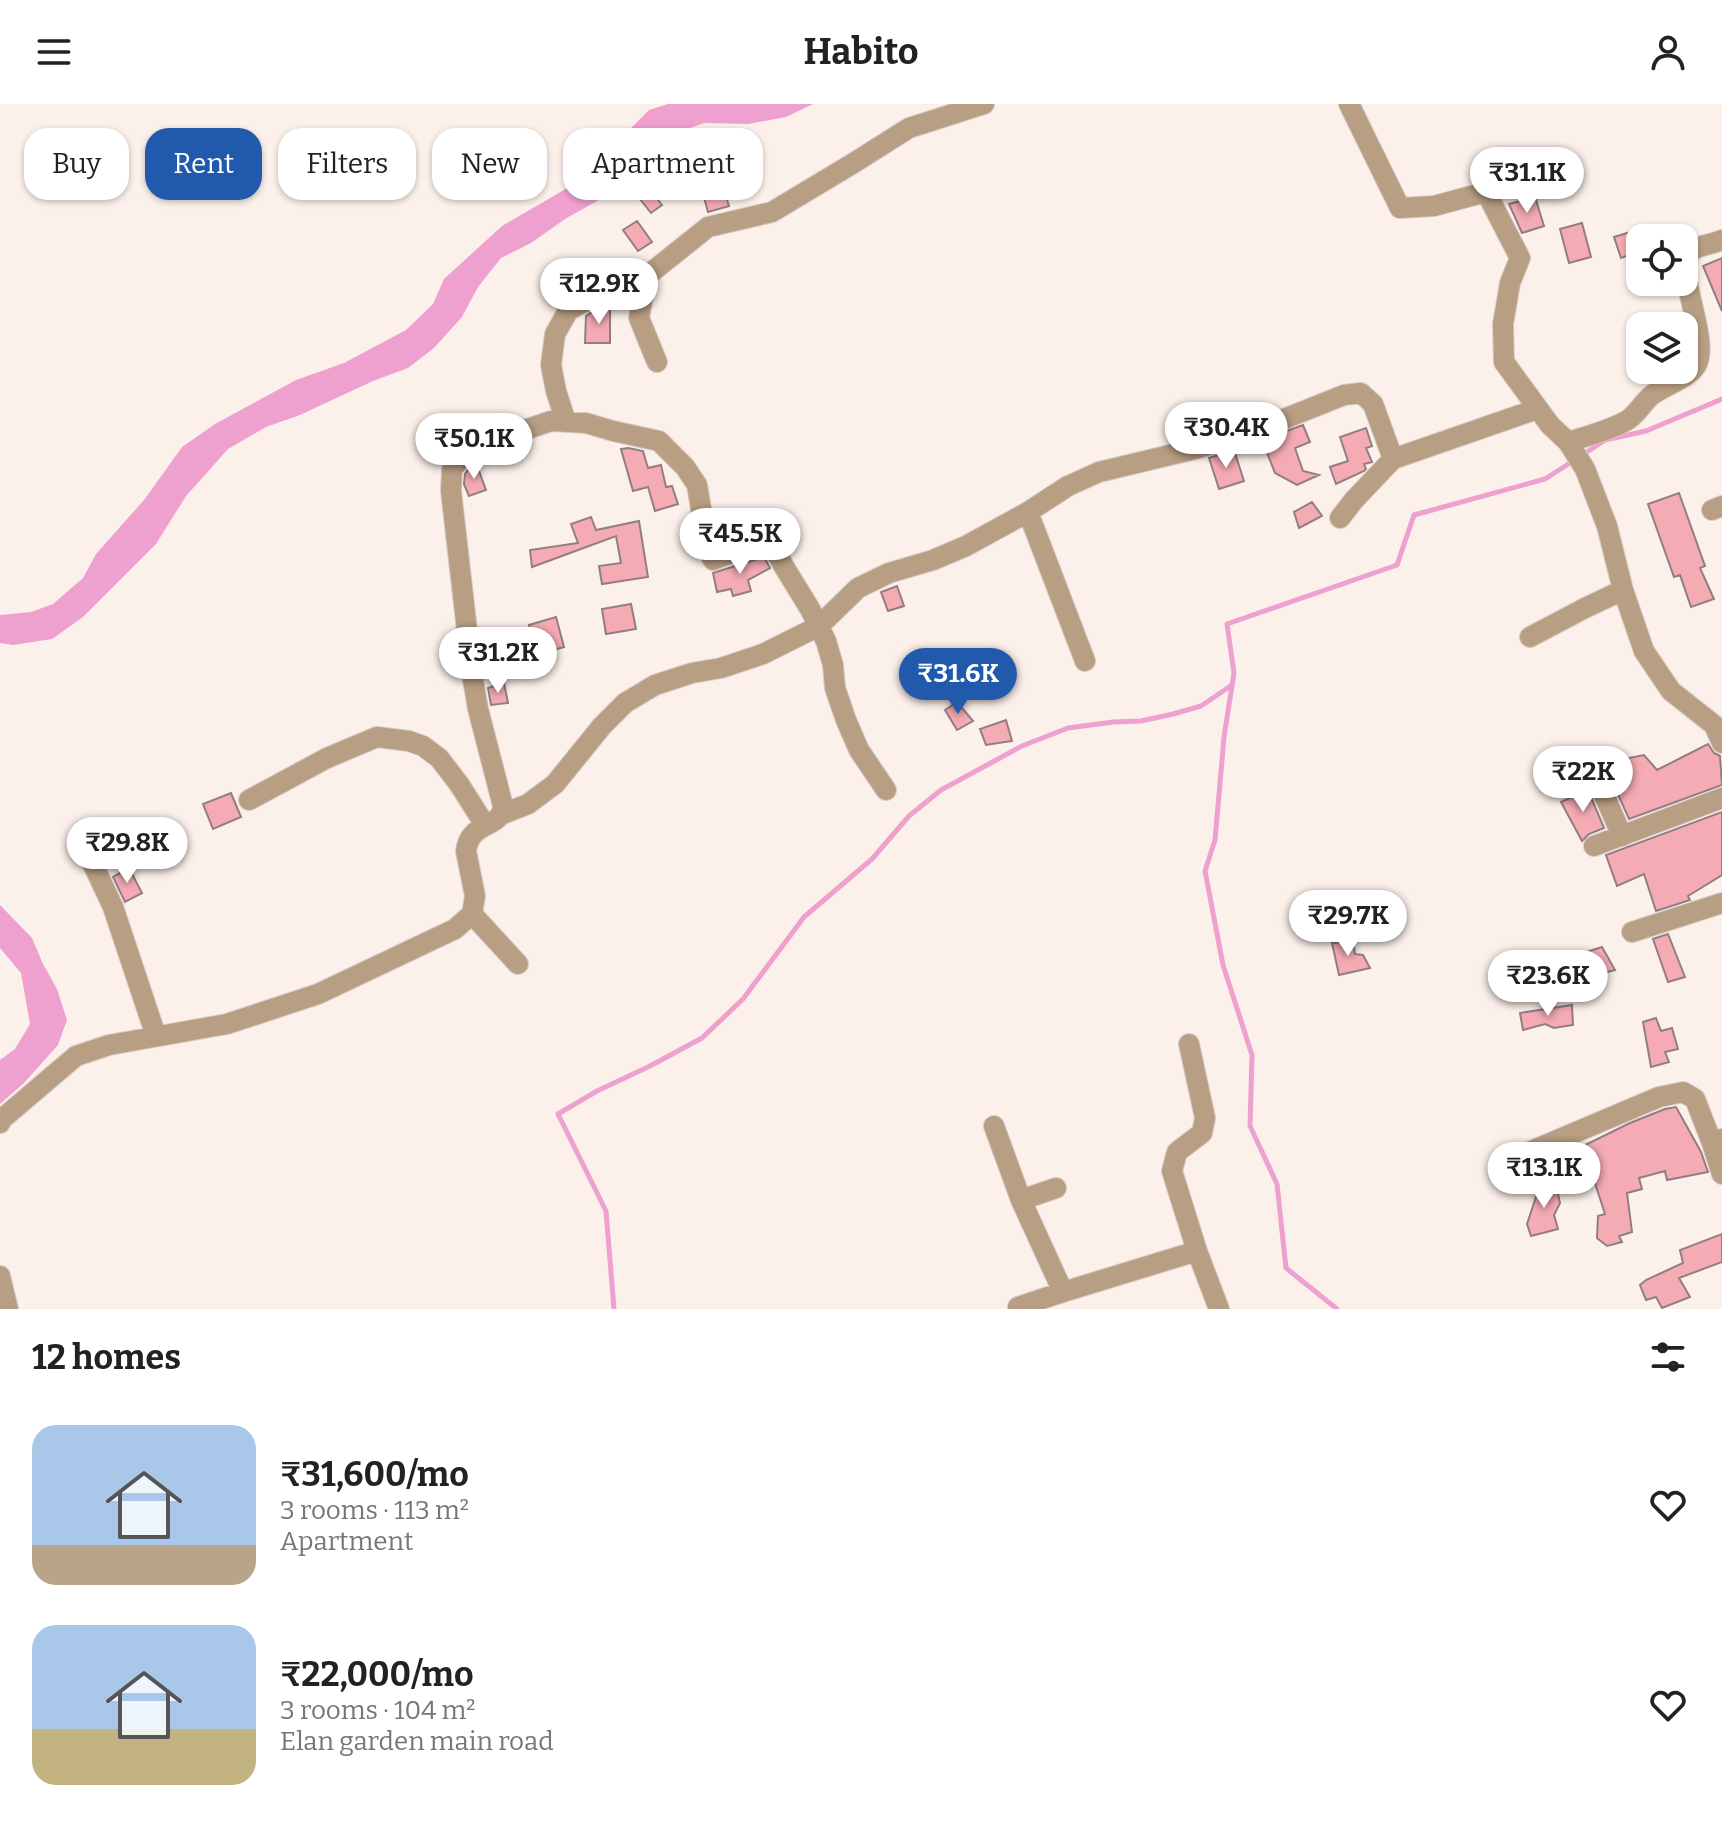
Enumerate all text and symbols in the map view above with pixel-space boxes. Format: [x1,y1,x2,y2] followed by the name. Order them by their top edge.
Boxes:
[32,30,76,74] icon: menu
[803,30,919,74] text: Habito
[1646,30,1690,74] icon: person
[24,128,129,200] chip: Buy
[145,128,262,200] chip: Rent
[278,128,416,200] chip: Filters
[432,128,547,200] chip: New
[563,128,763,200] chip: Apartment
[1462,147,1592,215] pin: ₹31.1K
[1488,157,1566,188] text: ₹31.1K
[1626,224,1698,384] map controls
[1626,224,1698,296] button: locate
[534,258,664,326] pin: ₹12.9K
[558,268,640,299] text: ₹12.9K
[1626,312,1698,384] button: layers
[1161,402,1291,470] pin: ₹30.4K
[1183,412,1269,443] text: ₹30.4K
[409,413,539,481] pin: ₹50.1K
[433,423,515,454] text: ₹50.1K
[675,508,805,576] pin: ₹45.5K
[698,518,782,549] text: ₹45.5K
[433,627,563,695] pin: ₹31.2K
[457,637,539,668] text: ₹31.2K
[893,648,1023,716] pin: ₹31.6K
[917,658,999,689] text: ₹31.6K
[1536,746,1630,814] pin: ₹22K
[1551,756,1615,787] text: ₹22K
[62,817,192,885] pin: ₹29.8K
[85,827,169,858] text: ₹29.8K
[1283,890,1413,958] pin: ₹29.7K
[1307,900,1389,931] text: ₹29.7K
[1483,950,1613,1018] pin: ₹23.6K
[1506,960,1590,991] text: ₹23.6K
[1479,1142,1609,1210] pin: ₹13.1K
[1506,1152,1583,1183] text: ₹13.1K
[1646,1335,1690,1379] icon: filters
[32,1337,181,1378] text: 12 homes
[280,1454,469,1495] text: ₹31,600/mo
[96,1457,192,1553] icon: home
[1646,1483,1690,1527] icon: heart
[280,1495,469,1526] text: 3 rooms · 113 m²
[280,1526,413,1557] text: Apartment
[280,1654,474,1695] text: ₹22,000/mo
[96,1657,192,1753] icon: home
[1646,1683,1690,1727] icon: heart
[280,1695,476,1726] text: 3 rooms · 104 m²
[280,1726,554,1757] text: Elan garden main road

